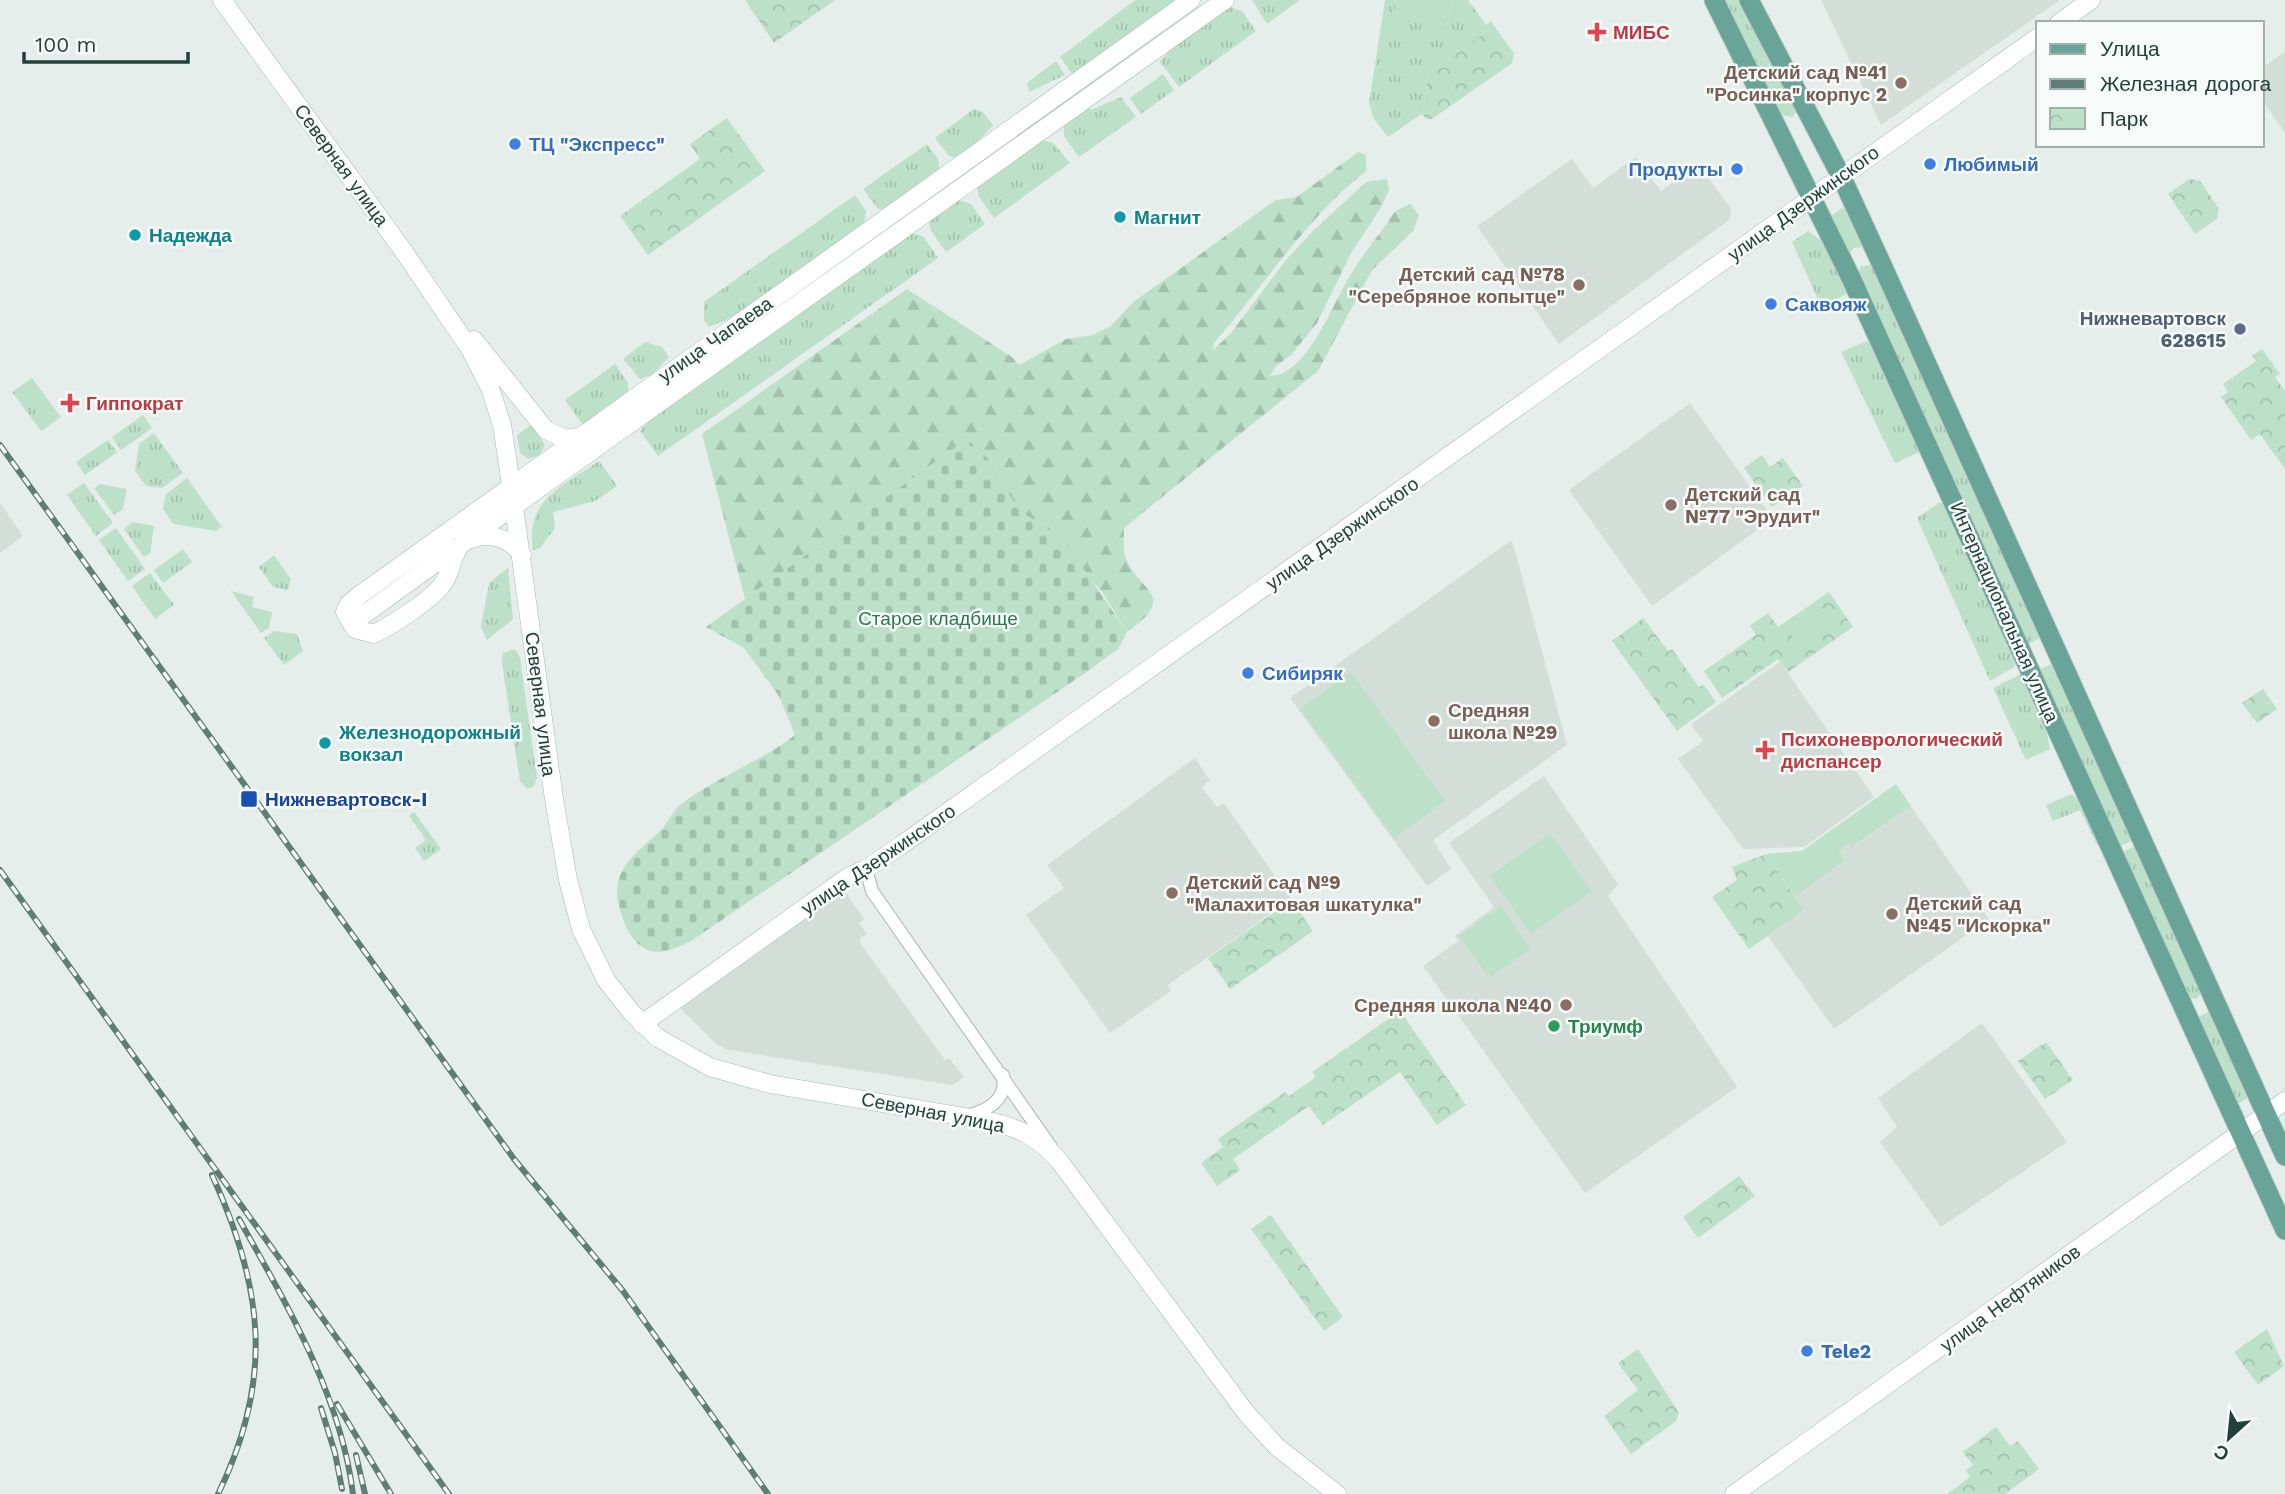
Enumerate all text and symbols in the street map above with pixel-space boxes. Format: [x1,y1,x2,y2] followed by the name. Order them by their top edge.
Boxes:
[24,21,189,65] scale bar
[1613,21,1670,44] place label: МИБС
[2036,21,2264,147] legend
[1587,22,1607,42] marker: МИБС
[35,32,97,57] text: 100 m
[2100,36,2160,61] text: Улица
[1706,61,1887,106] place label: Детский сад №41 "Росинка" корпус 2
[2100,71,2272,96] text: Железная дорога
[1893,75,1909,91] marker: Детский сад №41 "Росинка" корпус 2
[290,100,394,231] street label: Северная улица
[2100,106,2148,131] text: Парк
[529,133,665,156] place label: ТЦ "Экспресс"
[507,136,523,152] marker: ТЦ "Экспресс"
[1723,141,1883,266] street label: улица Дзержинского
[1944,153,2039,176] place label: Любимый
[1922,156,1938,172] marker: Любимый
[1628,158,1723,181] place label: Продукты
[1729,161,1745,177] marker: Продукты
[1134,206,1201,229] place label: Магнит
[1112,209,1128,225] marker: Магнит
[149,224,232,247] place label: Надежда
[127,227,143,243] marker: Надежда
[1348,263,1565,308] place label: Детский сад №78 "Серебряное копытце"
[1571,277,1587,293] marker: Детский сад №78 "Серебряное копытце"
[654,291,777,387] street label: улица Чапаева
[1785,293,1867,316] place label: Саквояж
[1763,296,1779,312] marker: Саквояж
[2080,307,2226,352] place label: Нижневартовск 628615
[2232,321,2248,337] marker: Нижневартовск 628615
[86,392,184,415] place label: Гиппократ
[60,393,80,413] marker: Гиппократ
[1261,472,1423,595] street label: улица Дзержинского
[1685,483,1820,528] place label: Детский сад №77 "Эрудит"
[1663,497,1679,513] marker: Детский сад №77 "Эрудит"
[1945,498,2064,726] street label: Интернациональная улица
[858,607,1018,630] park label: Старое кладбище
[520,631,561,778] street label: Северная улица
[1262,662,1343,685] place label: Сибиряк
[1240,665,1256,681] marker: Сибиряк
[1448,699,1557,744] place label: Средняя школа №29
[1426,713,1442,729] marker: Средняя школа №29
[338,721,521,766] place label: Железнодорожный вокзал
[1781,728,2003,773] place label: Психоневрологический диспансер
[317,735,333,751] marker: Железнодорожный вокзал
[1755,740,1775,760] marker: Психоневрологический диспансер
[265,788,427,811] place label: Нижневартовск-I
[239,789,259,809] marker: Нижневартовск-I
[797,799,960,920] street label: улица Дзержинского
[1186,871,1422,916] place label: Детский сад №9 "Малахитовая шкатулка"
[1164,885,1180,901] marker: Детский сад №9 "Малахитовая шкатулка"
[1906,892,2051,937] place label: Детский сад №45 "Искорка"
[1884,906,1900,922] marker: Детский сад №45 "Искорка"
[1354,994,1552,1017] place label: Средняя школа №40
[1558,997,1574,1013] marker: Средняя школа №40
[1568,1015,1643,1038] place label: Триумф
[1546,1018,1562,1034] marker: Триумф
[859,1087,1007,1138] street label: Северная улица
[1936,1240,2085,1357] street label: улица Нефтяников
[1821,1340,1871,1363] place label: Tele2
[1799,1343,1815,1359] marker: Tele2
[2194,1403,2264,1473] north arrow
[2210,1439,2233,1466] text: С

